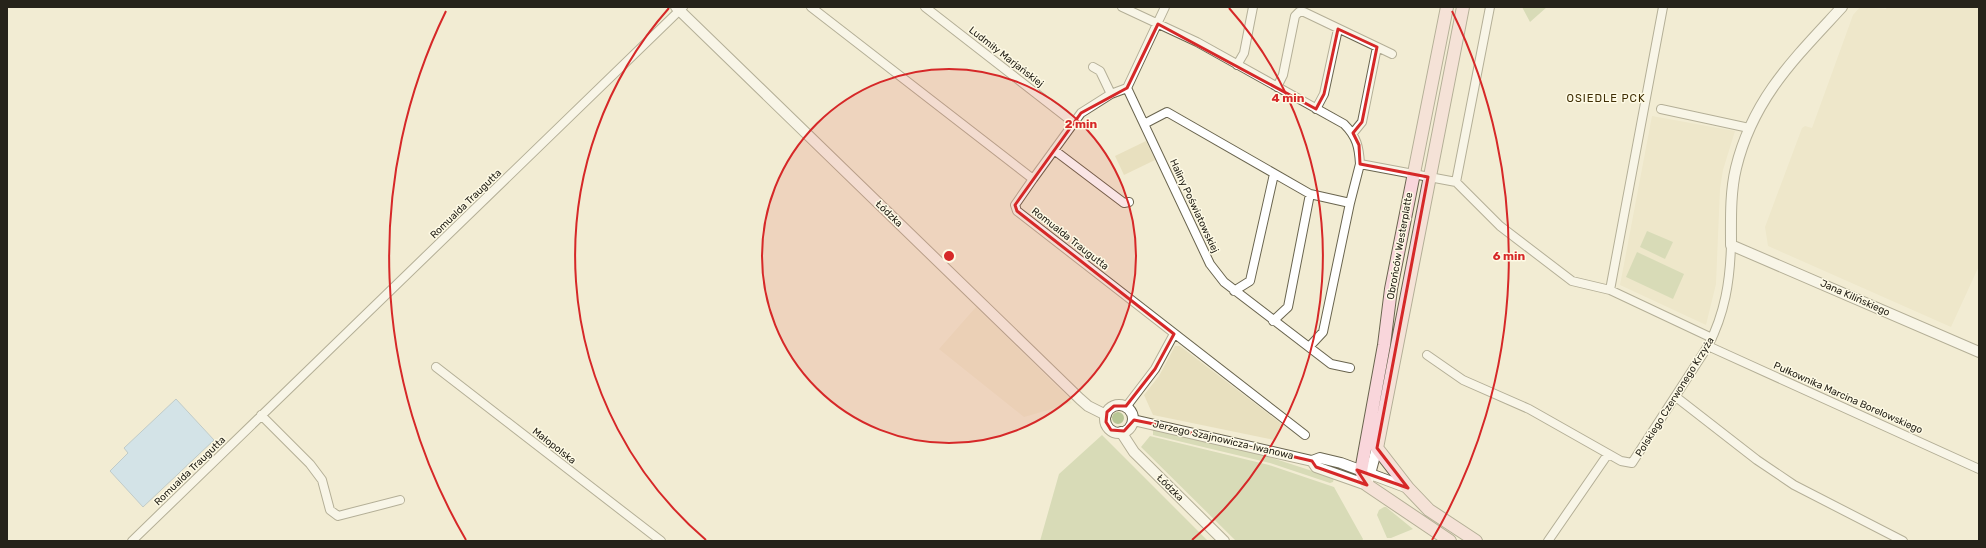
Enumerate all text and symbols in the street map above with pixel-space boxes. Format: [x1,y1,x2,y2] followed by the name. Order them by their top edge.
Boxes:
[966,24,1046,90] street label: Ludmiły Marjańskiej
[1272,91,1305,105] text: 4 min
[1566,92,1646,105] district label: OSIEDLE PCK
[1065,117,1098,131] text: 2 min
[1167,157,1221,255] street label: Haliny Poświatowskiej
[428,167,504,241] street label: Romualda Traugutta
[1385,191,1415,300] street label: Obrońców Westerplatte
[873,198,905,230] street label: Łódzka
[1029,205,1111,273] street label: Romualda Traugutta
[942,249,956,263] centre of rings
[1493,249,1526,263] text: 6 min
[1818,277,1892,319] street label: Jana Kilińskiego
[1633,335,1717,459] street label: Polskiego Czerwonego Krzyża
[1772,360,1925,437] street label: Pułkownika Marcina Borelowskiego
[1151,418,1295,462] street label: Jerzego Szajnowicza-Iwanowa
[530,425,578,467] street label: Małopolska
[152,434,228,508] street label: Romualda Traugutta
[1154,472,1186,504] street label: Łódzka

